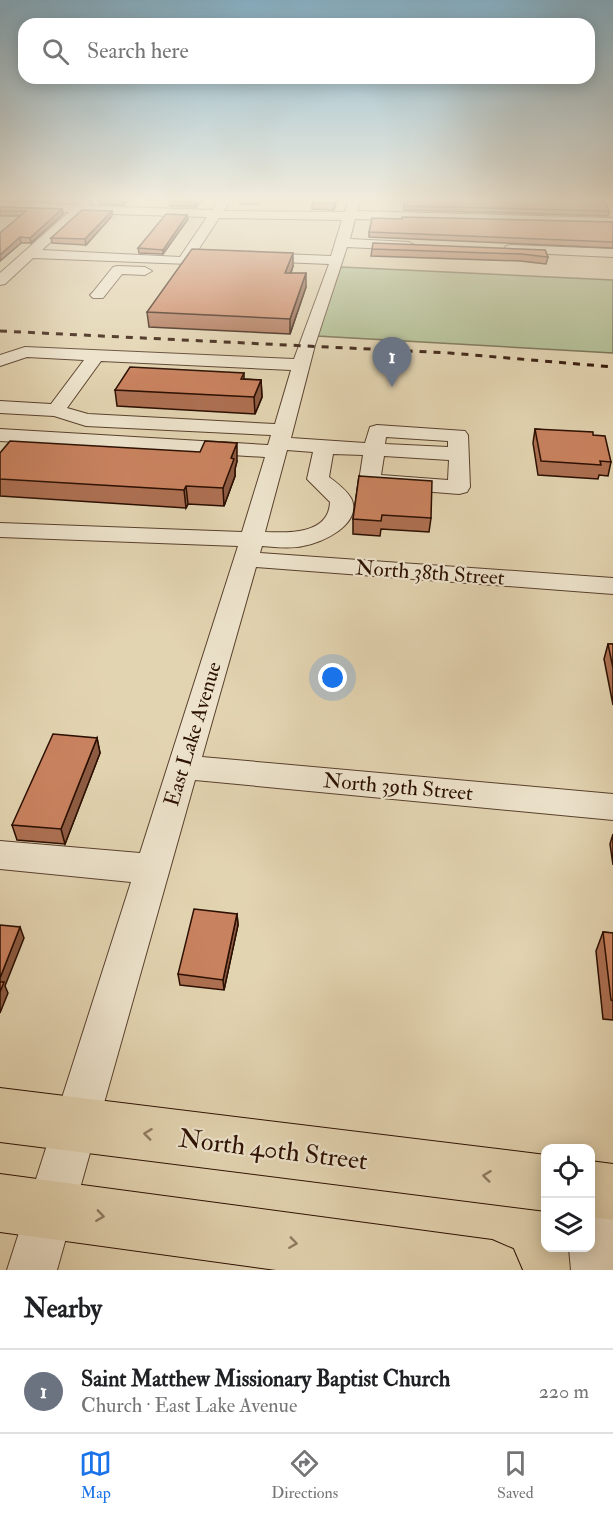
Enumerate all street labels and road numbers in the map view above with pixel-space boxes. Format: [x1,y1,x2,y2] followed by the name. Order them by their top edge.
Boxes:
[355,554,506,592] street label: North 38th Street
[158,658,228,810] street label: East Lake Avenue
[322,767,474,807] street label: North 39th Street
[177,1123,369,1177] street label: North 40th Street

